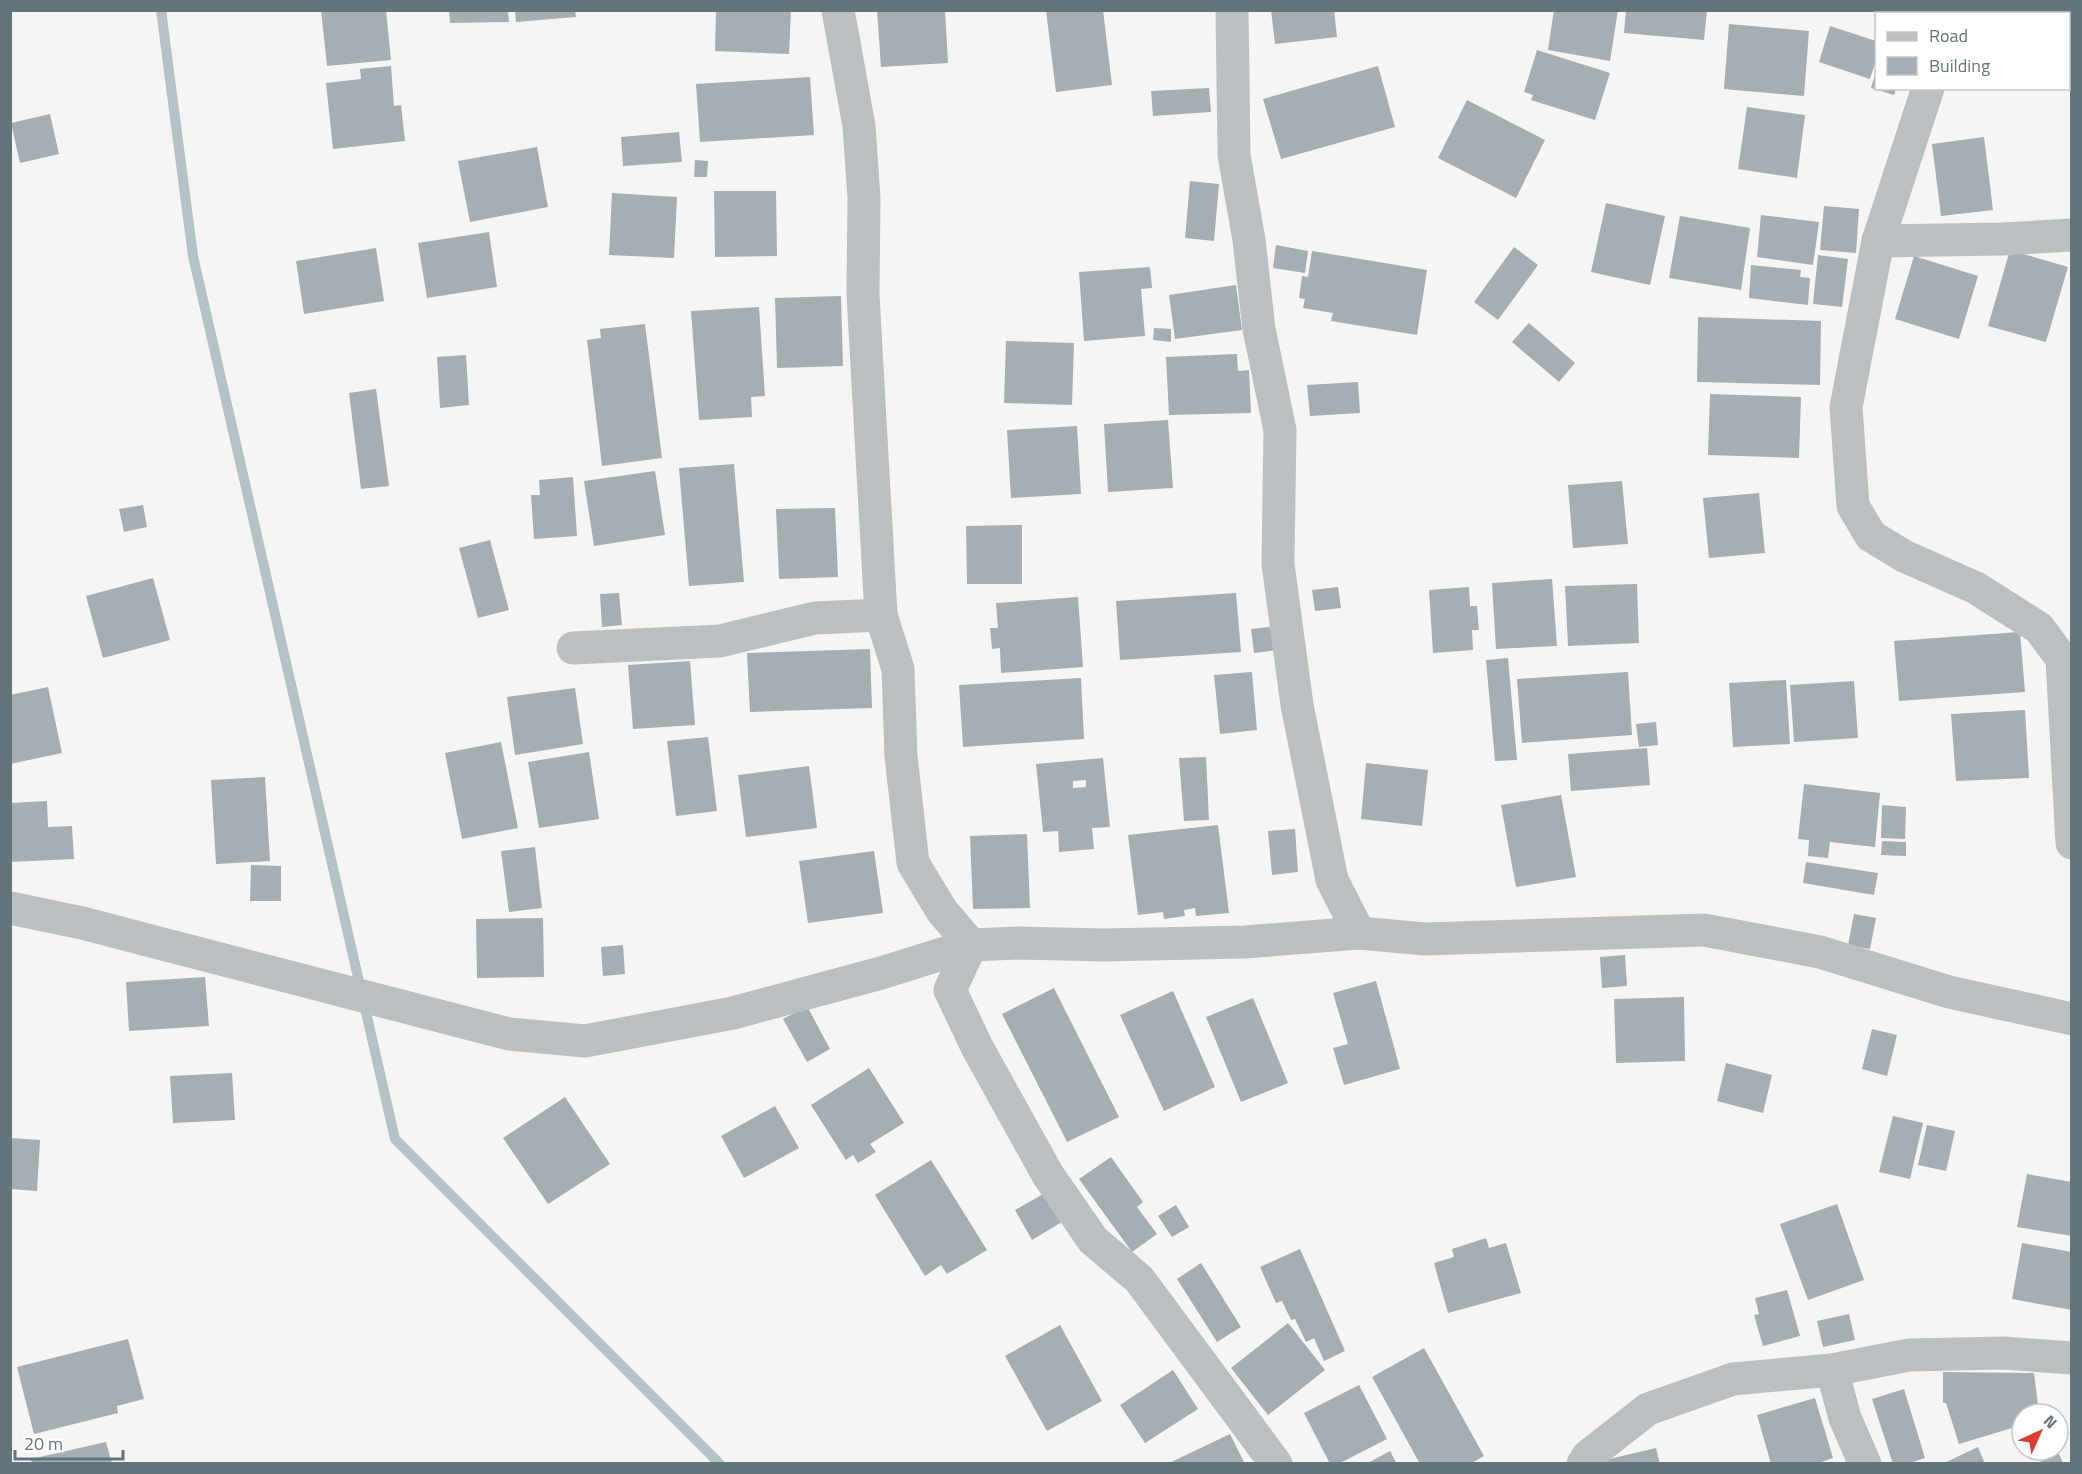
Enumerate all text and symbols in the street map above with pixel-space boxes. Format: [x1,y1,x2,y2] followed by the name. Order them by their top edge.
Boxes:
[1875,12,2070,90] legend
[1929,22,1968,49] text: Road
[1929,52,1990,79] text: Building
[2010,1402,2070,1462] north arrow
[2038,1409,2063,1434] text: N
[15,1423,123,1461] scale bar
[24,1430,63,1457] text: 20 m

